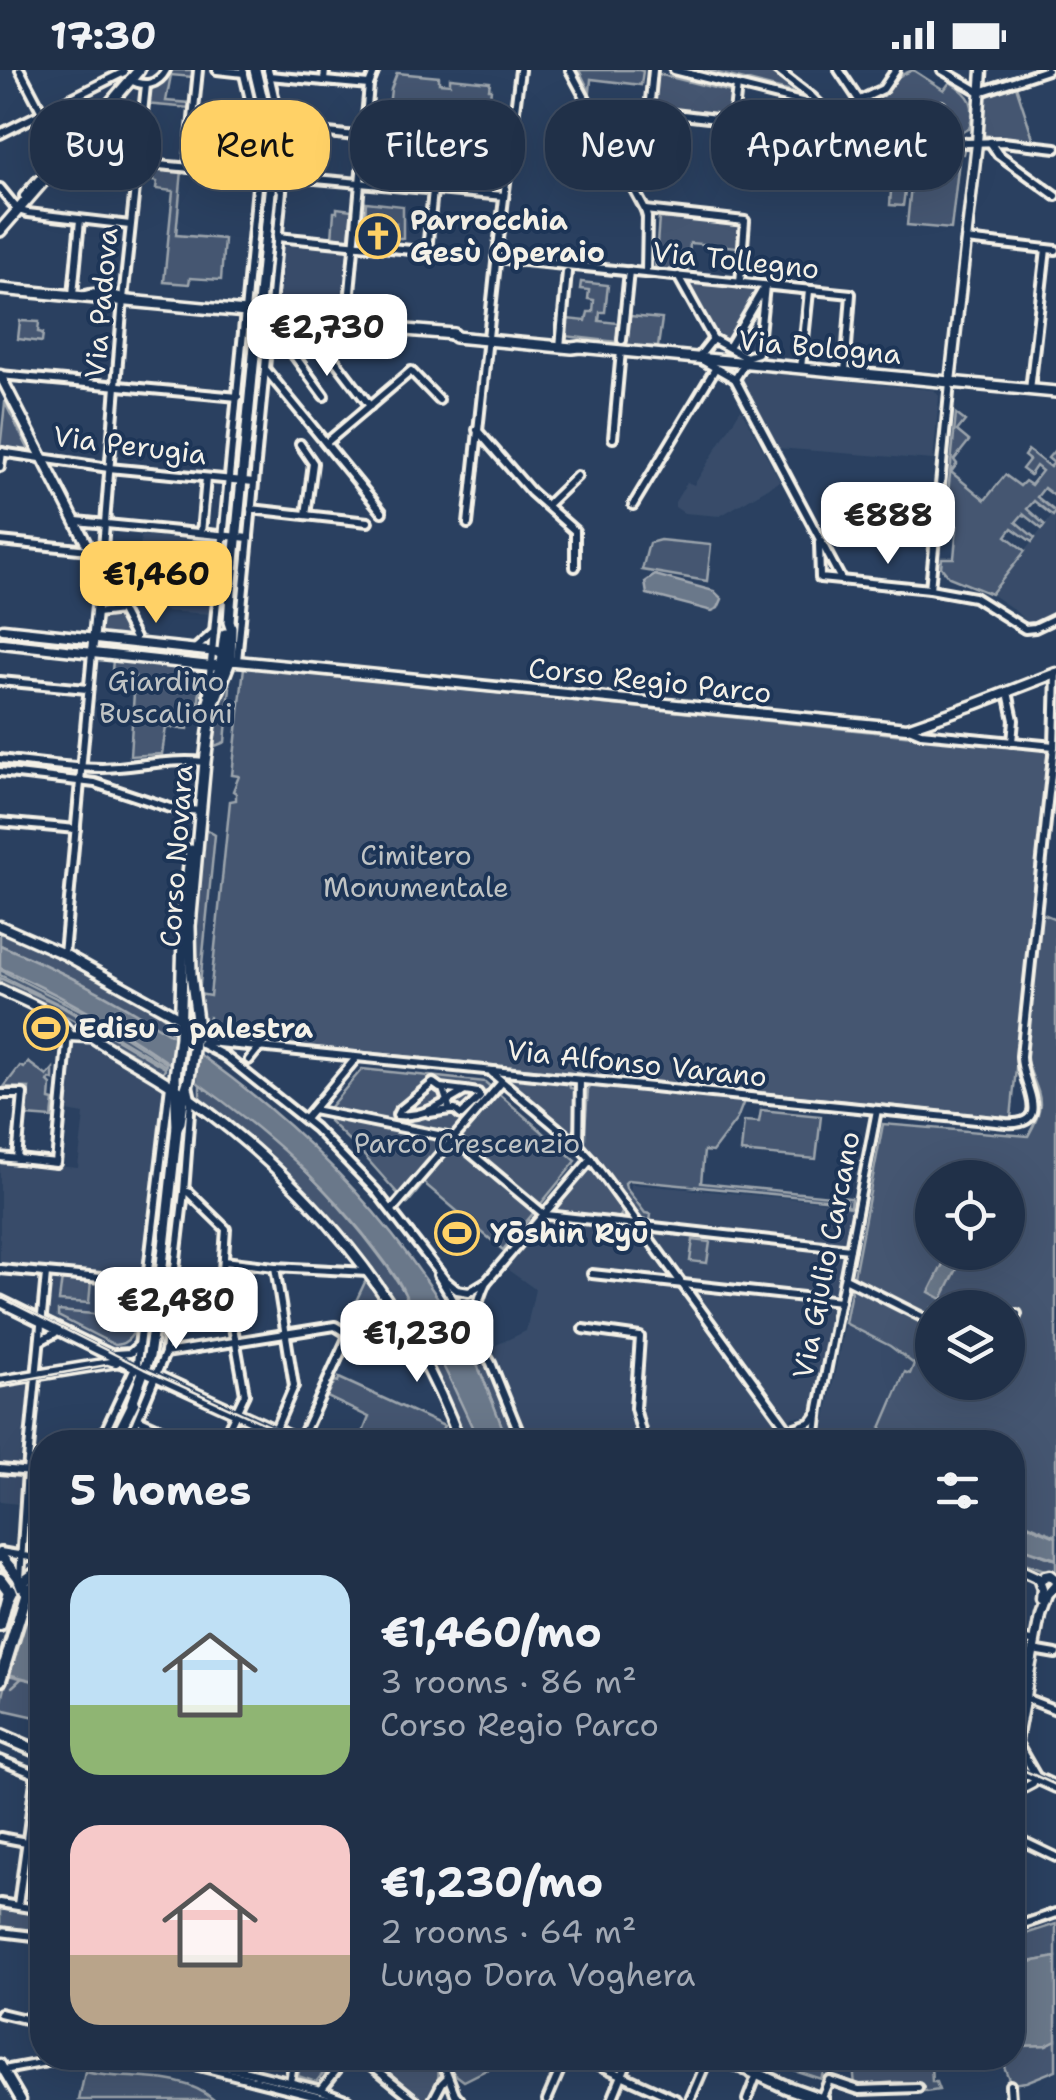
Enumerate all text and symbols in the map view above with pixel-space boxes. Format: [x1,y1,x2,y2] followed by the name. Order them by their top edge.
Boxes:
[50,10,157,61] text: 17:30
[30,100,161,190] chip: Buy
[181,100,330,190] chip: Rent
[350,100,525,190] chip: Filters
[545,100,691,190] chip: New
[711,100,963,190] chip: Apartment
[410,201,605,271] place label: Parrocchia Gesù Operaio
[355,213,401,259] church icon: Parrocchia Gesù Operaio
[75,226,127,380] street label: Via Padova
[651,232,821,288] street label: Via Tollegno
[246,294,408,379] pin: €2,730
[269,305,385,348] text: €2,730
[737,321,903,373] street label: Via Bologna
[51,417,209,473] street label: Via Perugia
[829,482,947,567] pin: €888
[843,493,933,536] text: €888
[75,541,237,626] pin: €1,460
[102,552,210,595] text: €1,460
[527,648,773,712] street label: Corso Regio Parco
[99,662,233,732] park label: Giardino Buscalioni
[151,763,201,949] street label: Corso Novara
[323,836,509,906] park label: Cimitero Monumentale
[23,1005,69,1051] sports icon: Edisu - palestra
[78,1009,313,1047] place label: Edisu - palestra
[505,1030,769,1096] street label: Via Alfonso Varano
[354,1124,580,1162] park label: Parco Crescenzio
[783,1128,869,1382] street label: Via Giulio Carcano
[915,1160,1025,1400] map controls
[915,1160,1025,1270] button: locate
[434,1210,480,1256] sports icon: Yōshin Ryū
[490,1214,649,1252] place label: Yōshin Ryū
[95,1267,257,1352] pin: €2,480
[117,1278,235,1321] text: €2,480
[915,1290,1025,1400] button: layers
[336,1300,498,1385] pin: €1,230
[362,1311,472,1354] text: €1,230
[70,1462,251,1518] text: 5 homes
[930,1463,985,1518] icon: filters
[380,1604,602,1660] text: €1,460/mo
[150,1615,270,1735] icon: home
[380,1660,637,1703] text: 3 rooms · 86 m²
[380,1703,659,1746] text: Corso Regio Parco
[380,1854,603,1910] text: €1,230/mo
[150,1865,270,1985] icon: home
[380,1910,636,1953] text: 2 rooms · 64 m²
[380,1953,695,1996] text: Lungo Dora Voghera

